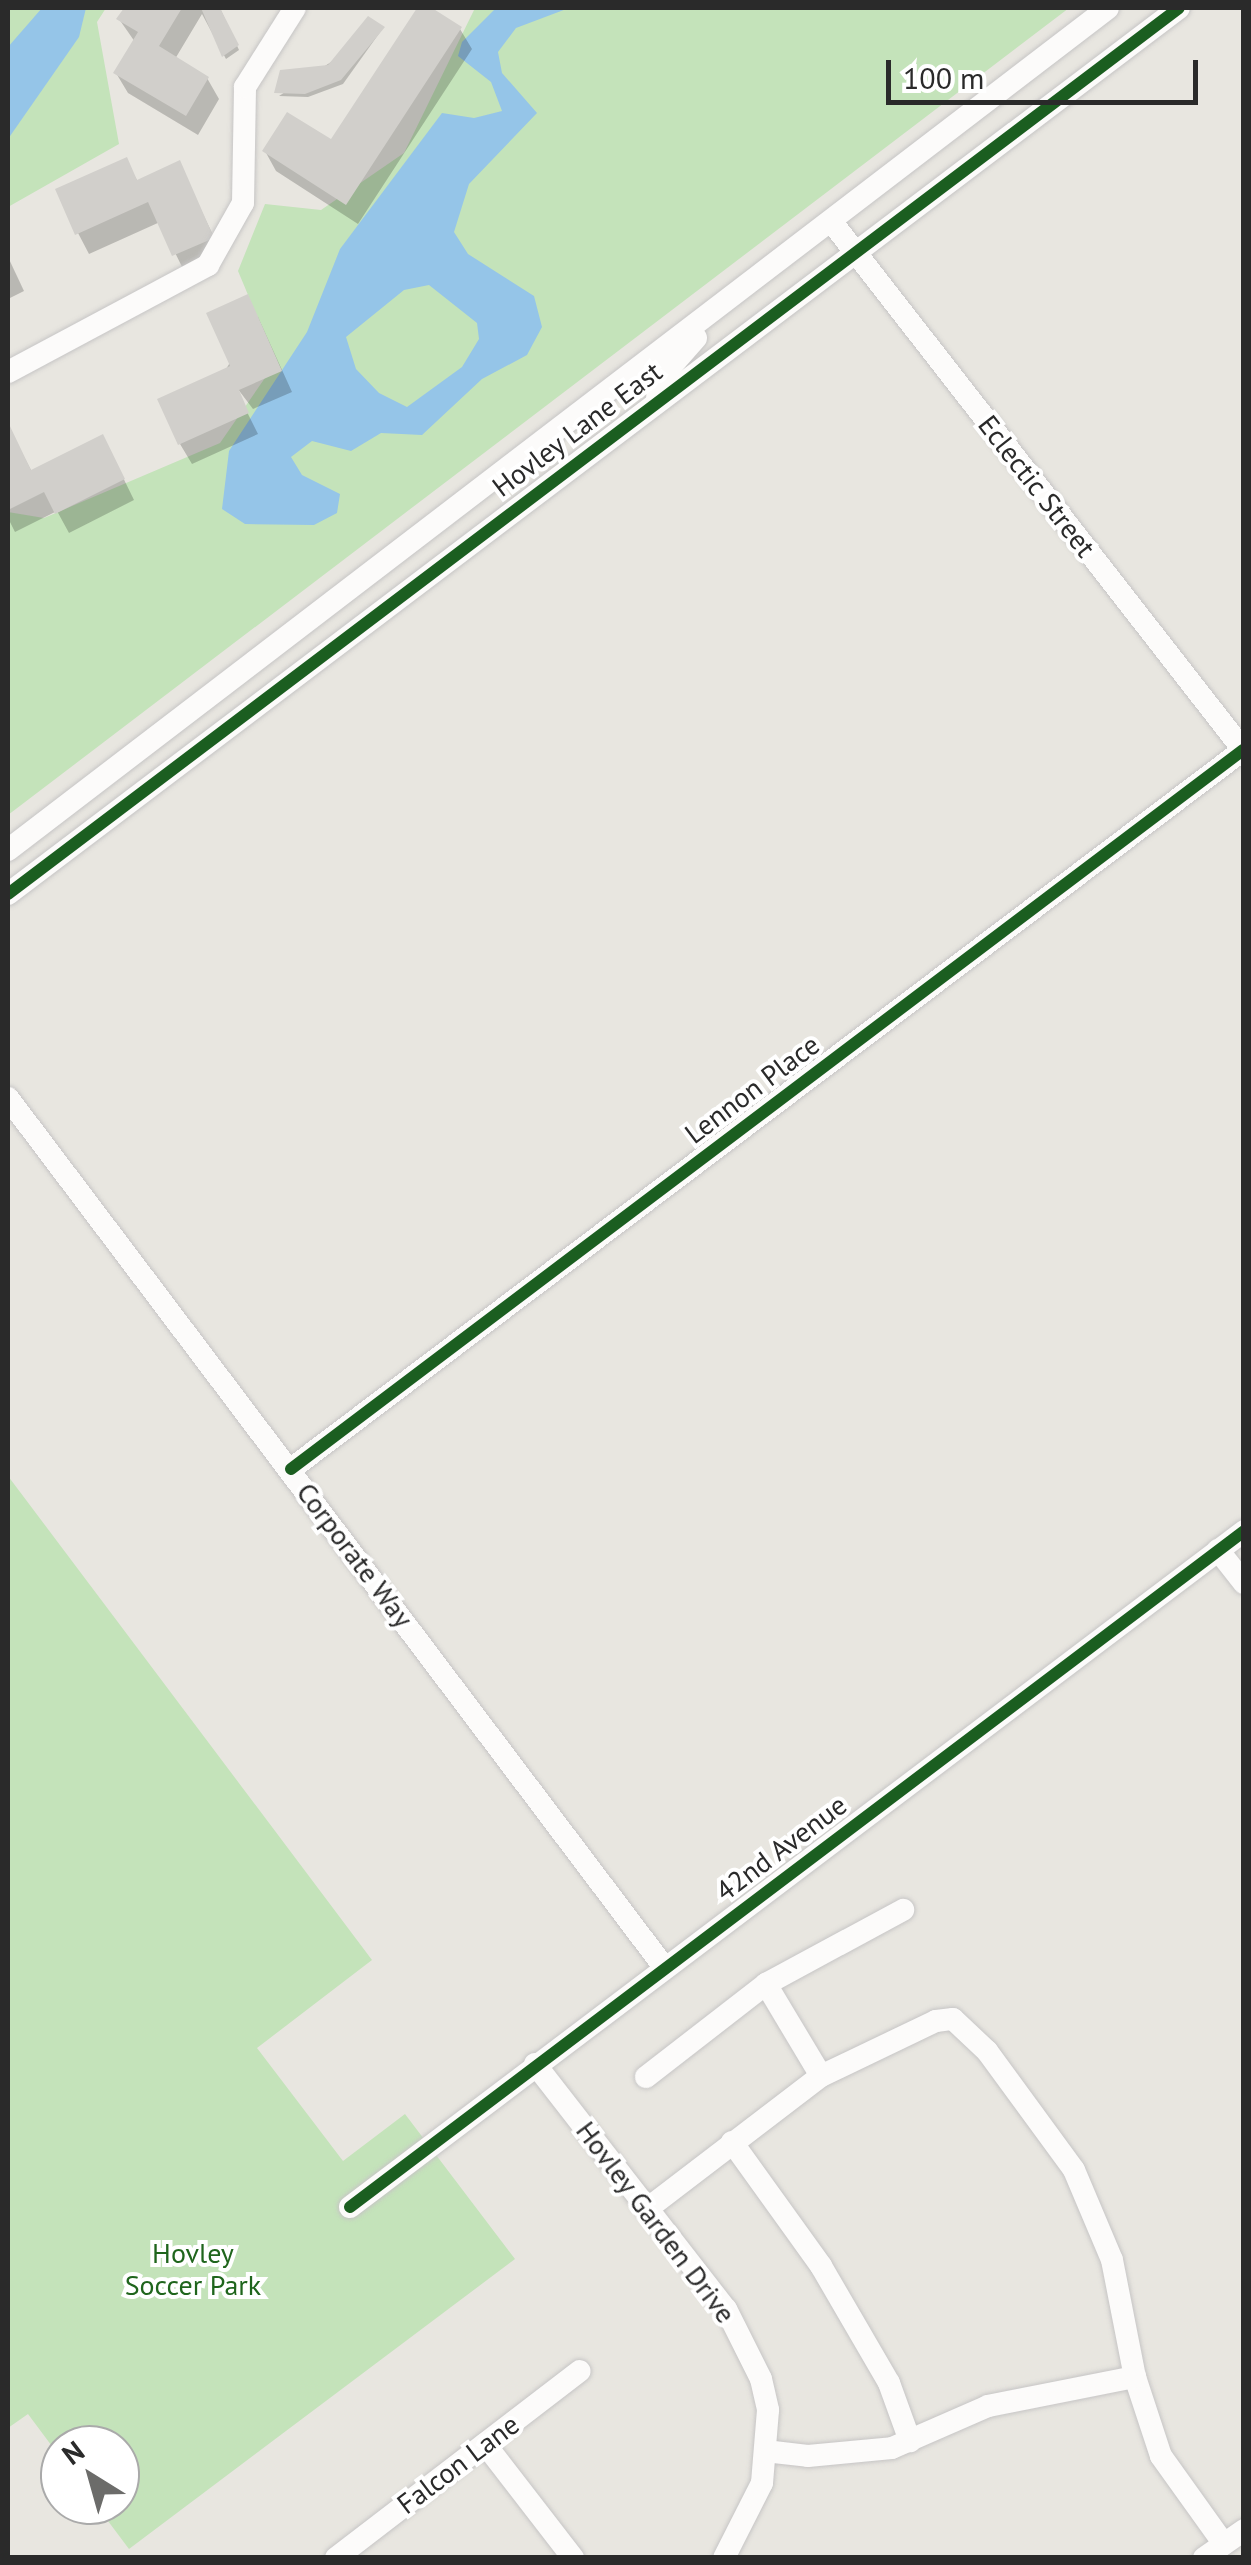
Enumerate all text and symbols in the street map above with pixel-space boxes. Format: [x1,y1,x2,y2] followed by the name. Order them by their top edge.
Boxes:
[891,40,1204,102] scale bar
[903,58,984,97] text: 100 m
[485,354,669,504] street label: Hovley Lane East
[971,408,1103,564] street label: Eclectic Street
[678,1028,826,1150] street label: Lennon Place
[290,1476,420,1634] street label: Corporate Way
[709,1788,853,1908] street label: 42nd Avenue
[569,2114,743,2330] street label: Hovley Garden Drive
[125,2236,261,2302] park label: Hovley Soccer Park
[391,2407,525,2521] street label: Falcon Lane
[40,2425,140,2525] north arrow
[54,2432,91,2473] text: N

